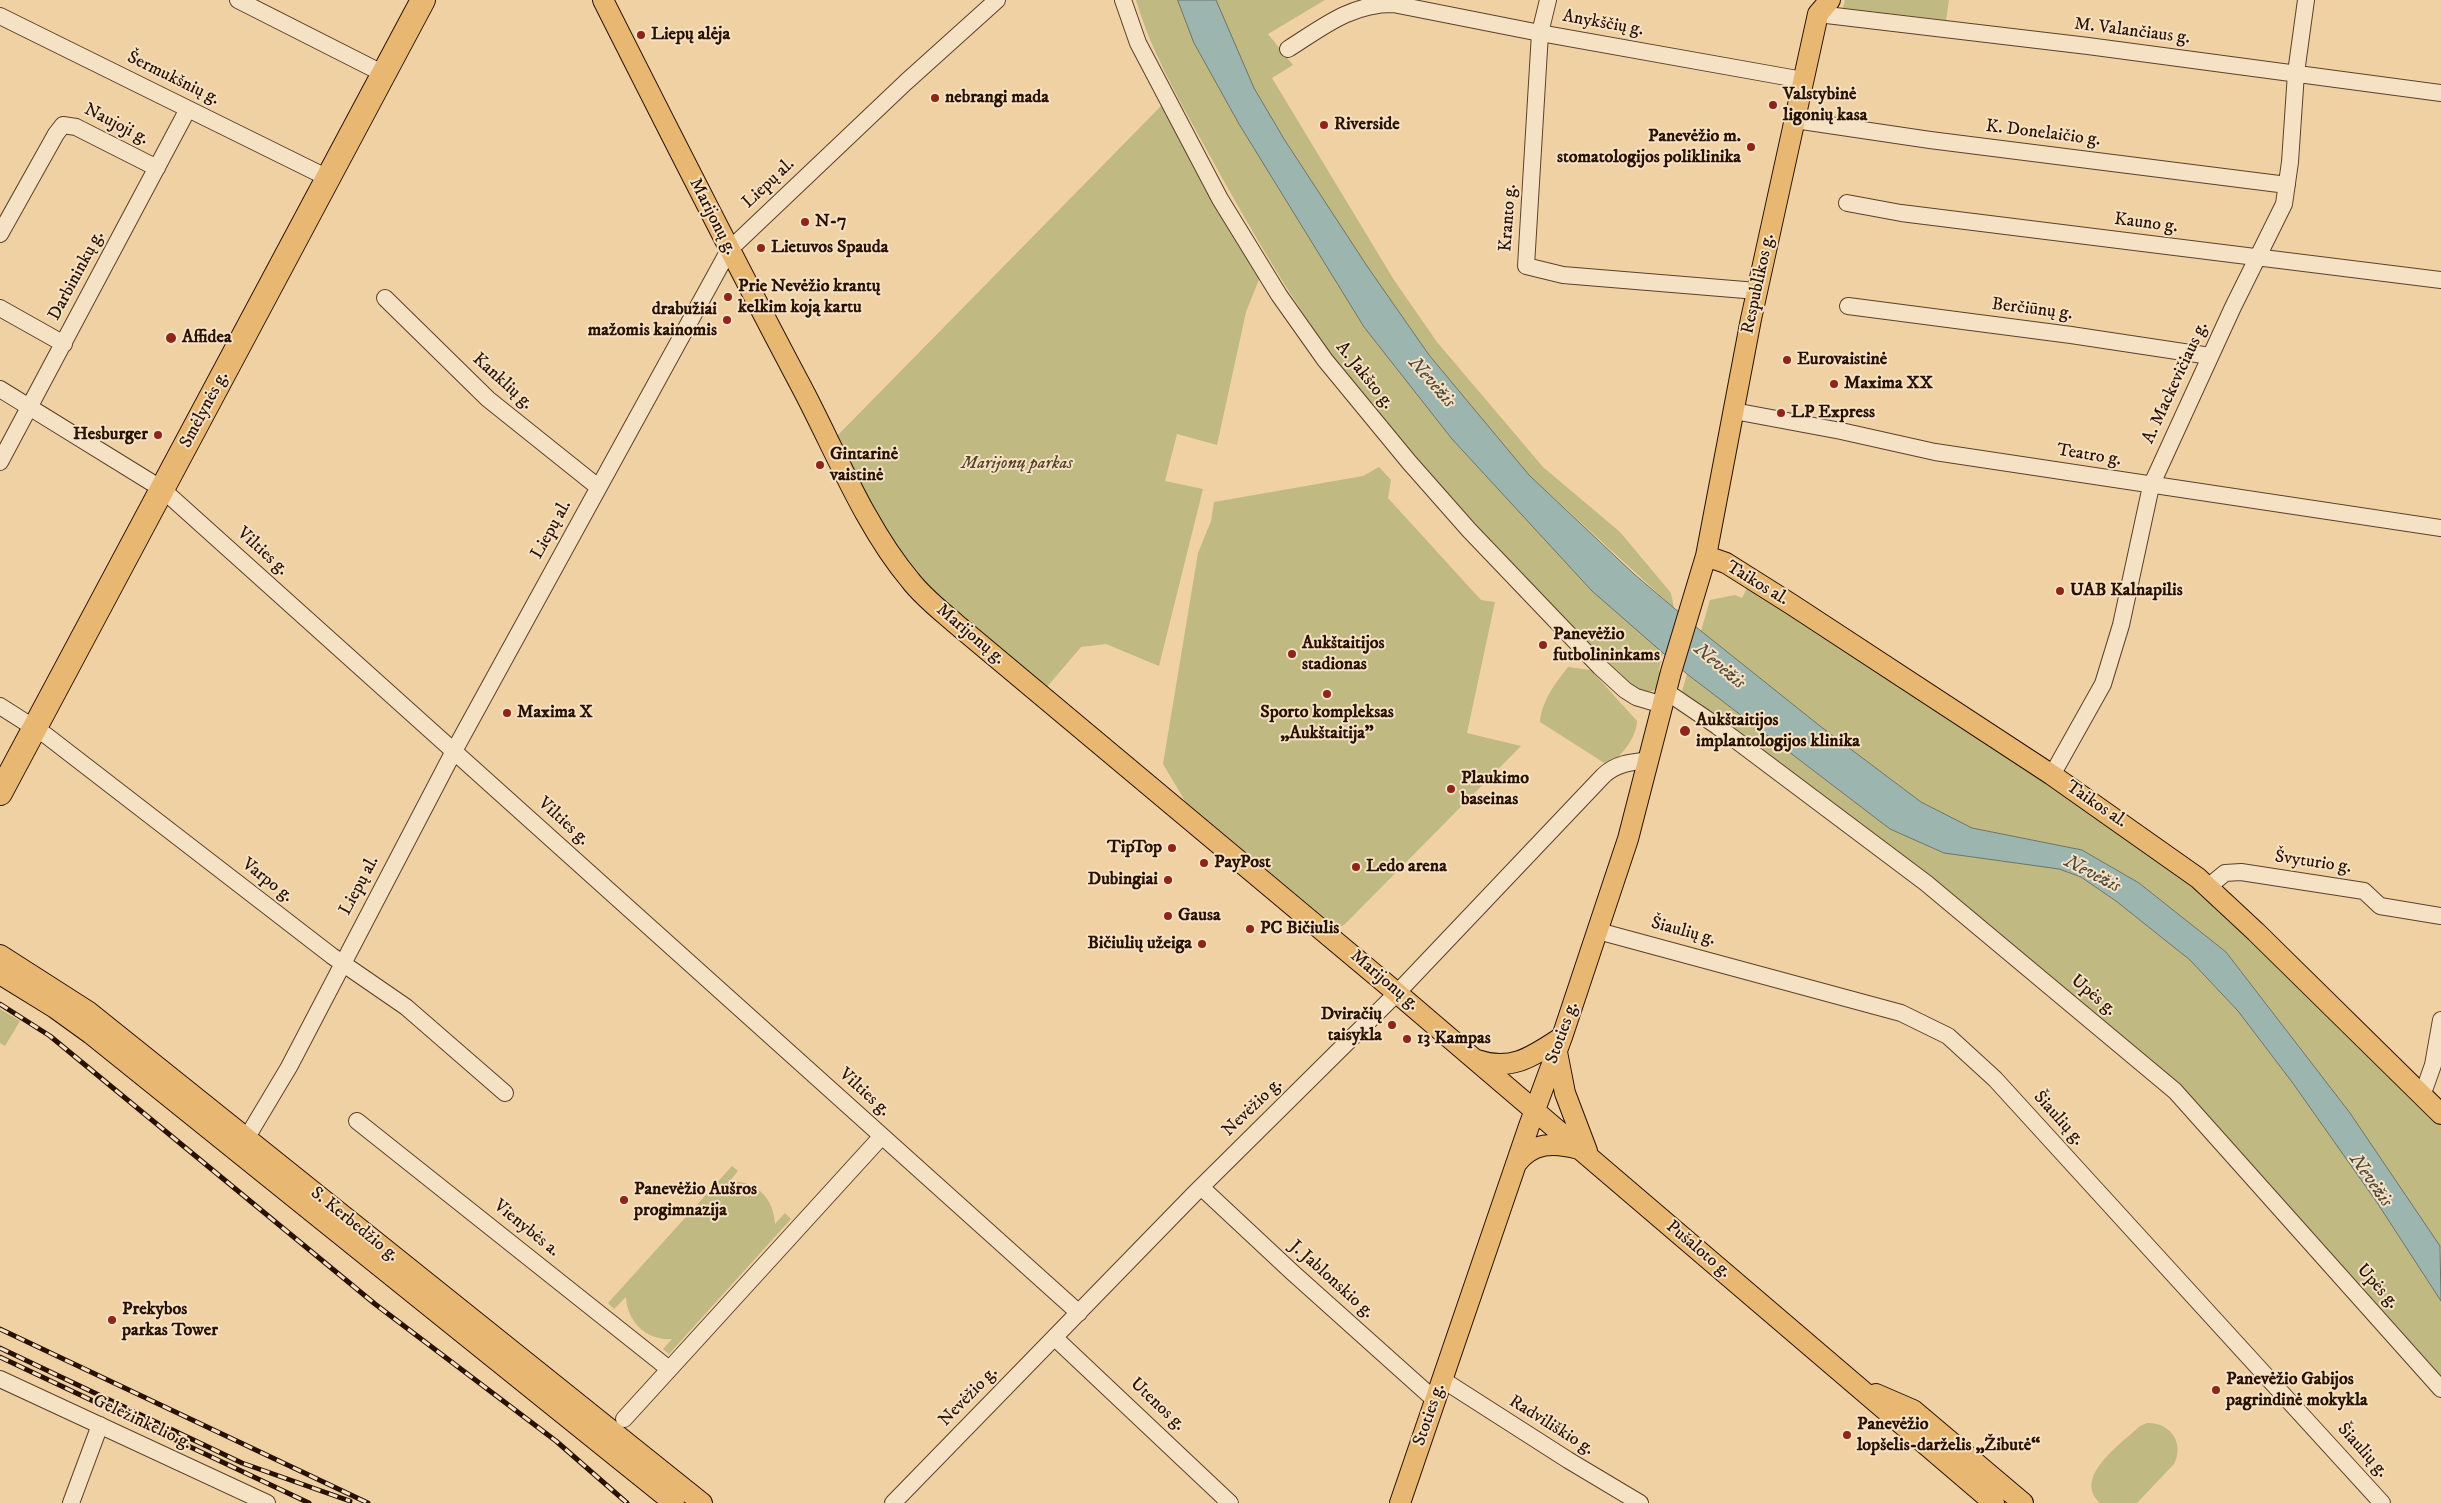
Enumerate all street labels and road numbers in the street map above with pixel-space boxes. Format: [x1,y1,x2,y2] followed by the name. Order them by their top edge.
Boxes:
[1561,6,1645,42] street label: Anykščių g.
[2073,14,2191,50] street label: M. Valančiaus g.
[123,47,223,111] street label: Šermukšnių g.
[80,100,152,150] street label: Naujoji g.
[1984,116,2102,152] street label: K. Donelaičio g.
[738,154,800,214] street label: Liepų al.
[683,175,741,259] street label: Marijonų g.
[1496,183,1522,253] street label: Kranto g.
[2113,209,2179,239] street label: Kauno g.
[44,227,110,325] street label: Darbininkų g.
[1738,232,1780,336] street label: Respublikos g.
[1990,294,2074,326] street label: Berčiūnų g.
[2138,319,2214,447] street label: A. Mackevičiaus g.
[1330,338,1398,414] street label: A. Jakšto g.
[467,349,537,415] street label: Kanklių g.
[176,368,234,452] street label: Smėlynės g.
[2055,440,2123,472] street label: Teatro g.
[527,497,577,563] street label: Liepų al.
[232,523,292,581] street label: Vilties g.
[1722,557,1792,611] street label: Taikos al.
[931,600,1009,670] street label: Marijonų g.
[2061,777,2131,833] street label: Taikos al.
[533,793,593,851] street label: Vilties g.
[2273,847,2353,879] street label: Švyturio g.
[335,853,385,919] street label: Liepų al.
[237,854,297,908] street label: Varpo g.
[1648,913,1718,951] street label: Šiaulių g.
[1345,946,1423,1016] street label: Marijonų g.
[2066,971,2120,1021] street label: Upės g.
[1542,999,1584,1067] street label: Stoties g.
[834,1064,894,1122] street label: Vilties g.
[1218,1074,1288,1142] street label: Nevėžio g.
[2028,1087,2088,1151] street label: Šiaulių g.
[306,1183,402,1267] street label: S. Kerbedžio g.
[489,1196,563,1262] street label: Vienybės a.
[1661,1217,1735,1283] street label: Pušaloto g.
[1284,1236,1378,1324] street label: J. Jablonskio g.
[2351,1260,2403,1314] street label: Upės g.
[935,1362,1003,1432] street label: Nevėžio g.
[1125,1374,1189,1436] street label: Utenos g.
[1409,1381,1451,1449] street label: Stoties g.
[89,1391,195,1455] street label: Geležinkelio g.
[1504,1391,1598,1461] street label: Radviliškio g.
[2332,1419,2392,1483] street label: Šiaulių g.

